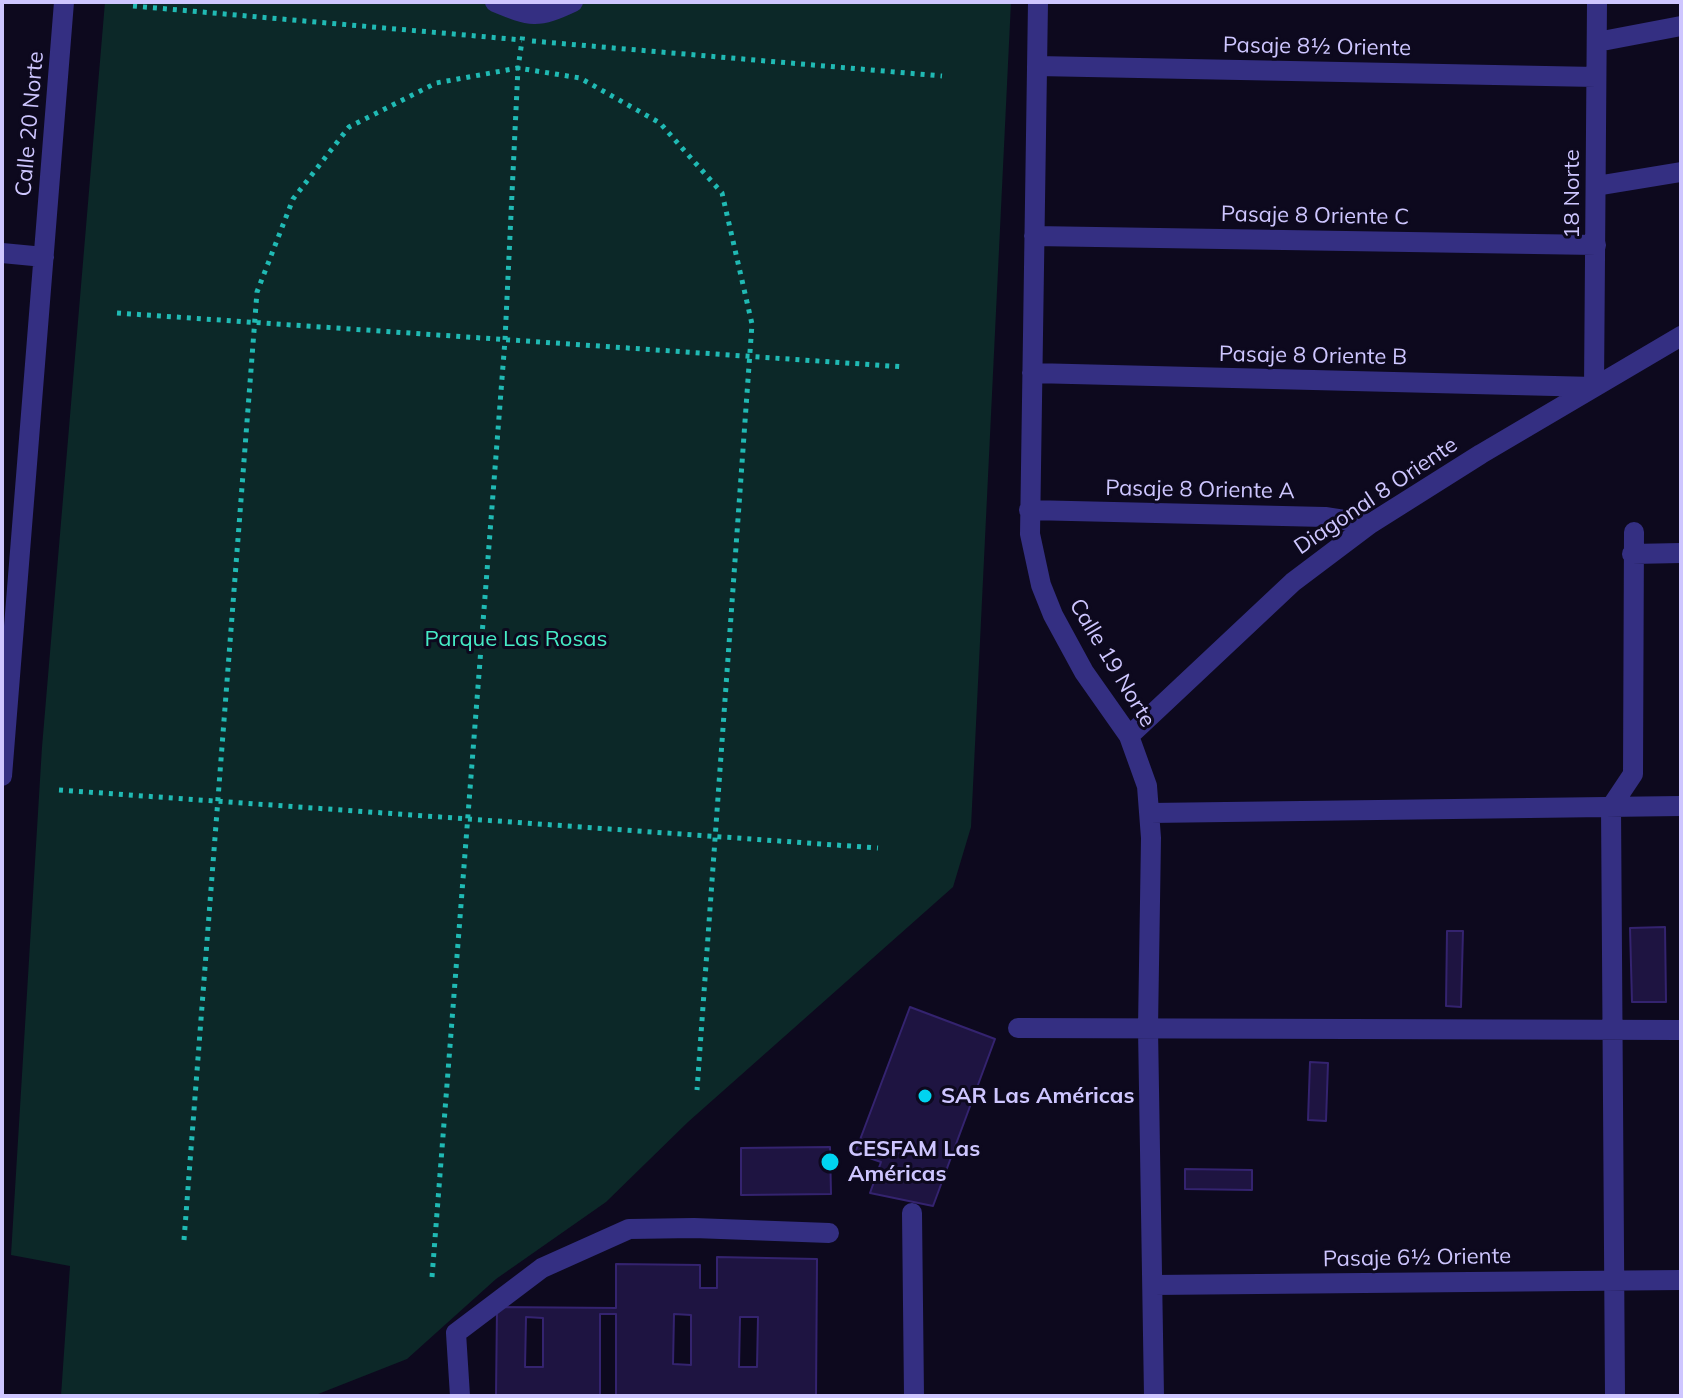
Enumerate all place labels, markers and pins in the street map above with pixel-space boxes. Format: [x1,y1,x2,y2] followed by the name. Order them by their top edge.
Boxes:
[941,1083,1134,1109] place label: SAR Las Américas
[916,1087,934,1105] marker: SAR Las Américas
[848,1136,980,1188] place label: CESFAM Las Américas
[819,1151,841,1173] marker: CESFAM Las Américas

